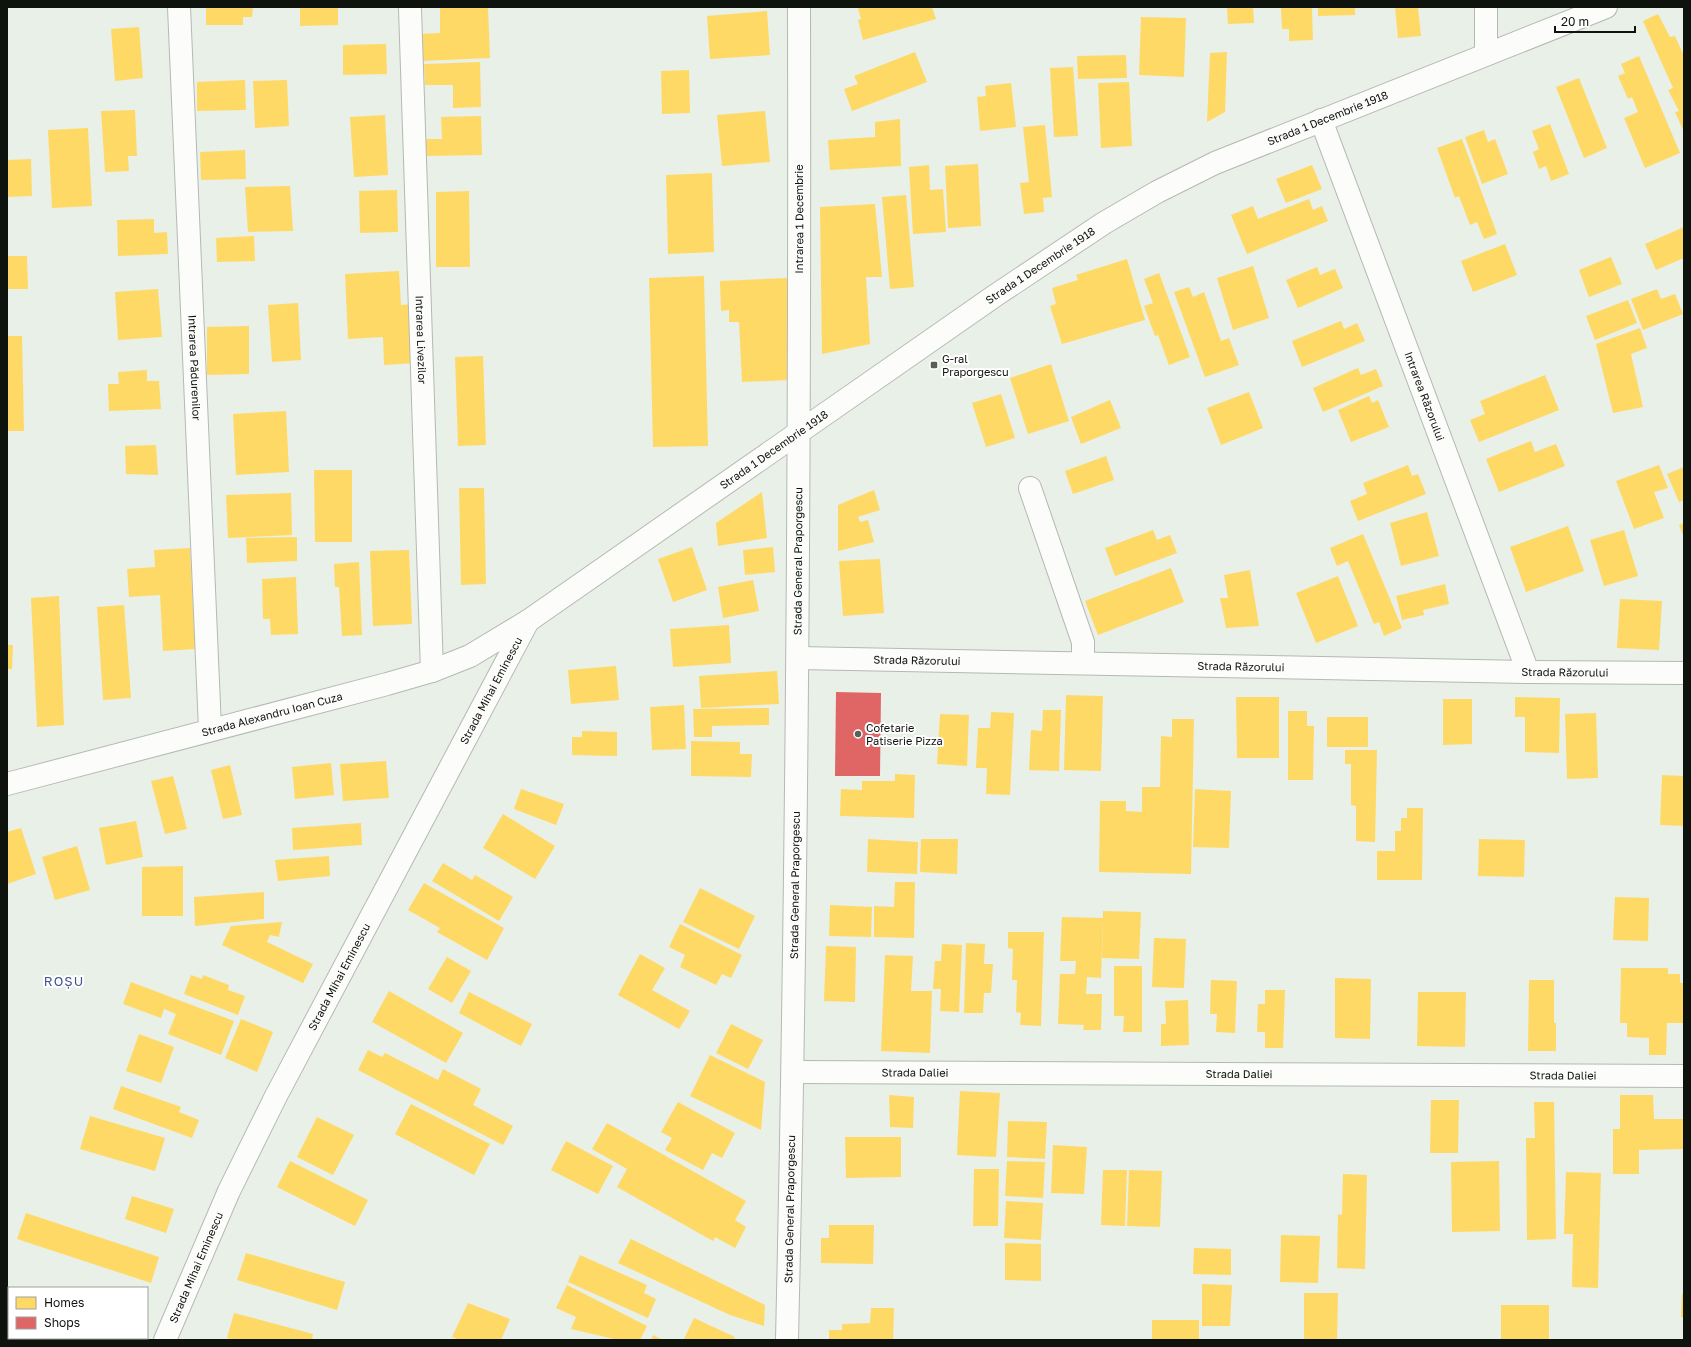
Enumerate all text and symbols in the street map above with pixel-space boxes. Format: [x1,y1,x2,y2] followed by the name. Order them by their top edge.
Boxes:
[1555,8,1635,34] scale bar
[1561,14,1589,29] text: 20 m
[1265,88,1390,148] street label: Strada 1 Decembrie 1918
[792,164,805,274] street label: Intrarea 1 Decembrie
[983,224,1098,306] street label: Strada 1 Decembrie 1918
[414,295,429,385] street label: Intrarea Livezilor
[186,314,204,422] street label: Intrarea Pădurenilor
[1402,350,1448,443] street label: Intrarea Răzorului
[942,352,1009,378] place label: G-ral Praporgescu
[929,360,939,370] marker: G-ral Praporgescu
[717,407,830,492] street label: Strada 1 Decembrie 1918
[790,487,804,635] street label: Strada General Praporgescu
[457,635,524,746] street label: Strada Mihai Eminescu
[873,652,961,667] street label: Strada Răzorului
[1197,659,1285,673] street label: Strada Răzorului
[1521,665,1609,679] street label: Strada Răzorului
[200,689,344,739] street label: Strada Alexandru Ioan Cuza
[866,721,943,747] place label: Cofetarie Patiserie Pizza
[853,729,863,739] marker: Cofetarie Patiserie Pizza
[787,811,802,959] street label: Strada General Praporgescu
[305,921,373,1033] street label: Strada Mihai Eminescu
[44,973,84,989] district label: ROȘU
[881,1065,949,1079] street label: Strada Daliei
[1205,1067,1273,1080] street label: Strada Daliei
[1529,1068,1597,1082] street label: Strada Daliei
[781,1135,797,1283] street label: Strada General Praporgescu
[166,1210,225,1325] street label: Strada Mihai Eminescu
[8,1287,148,1339] legend
[44,1295,84,1310] text: Homes
[44,1315,80,1330] text: Shops

